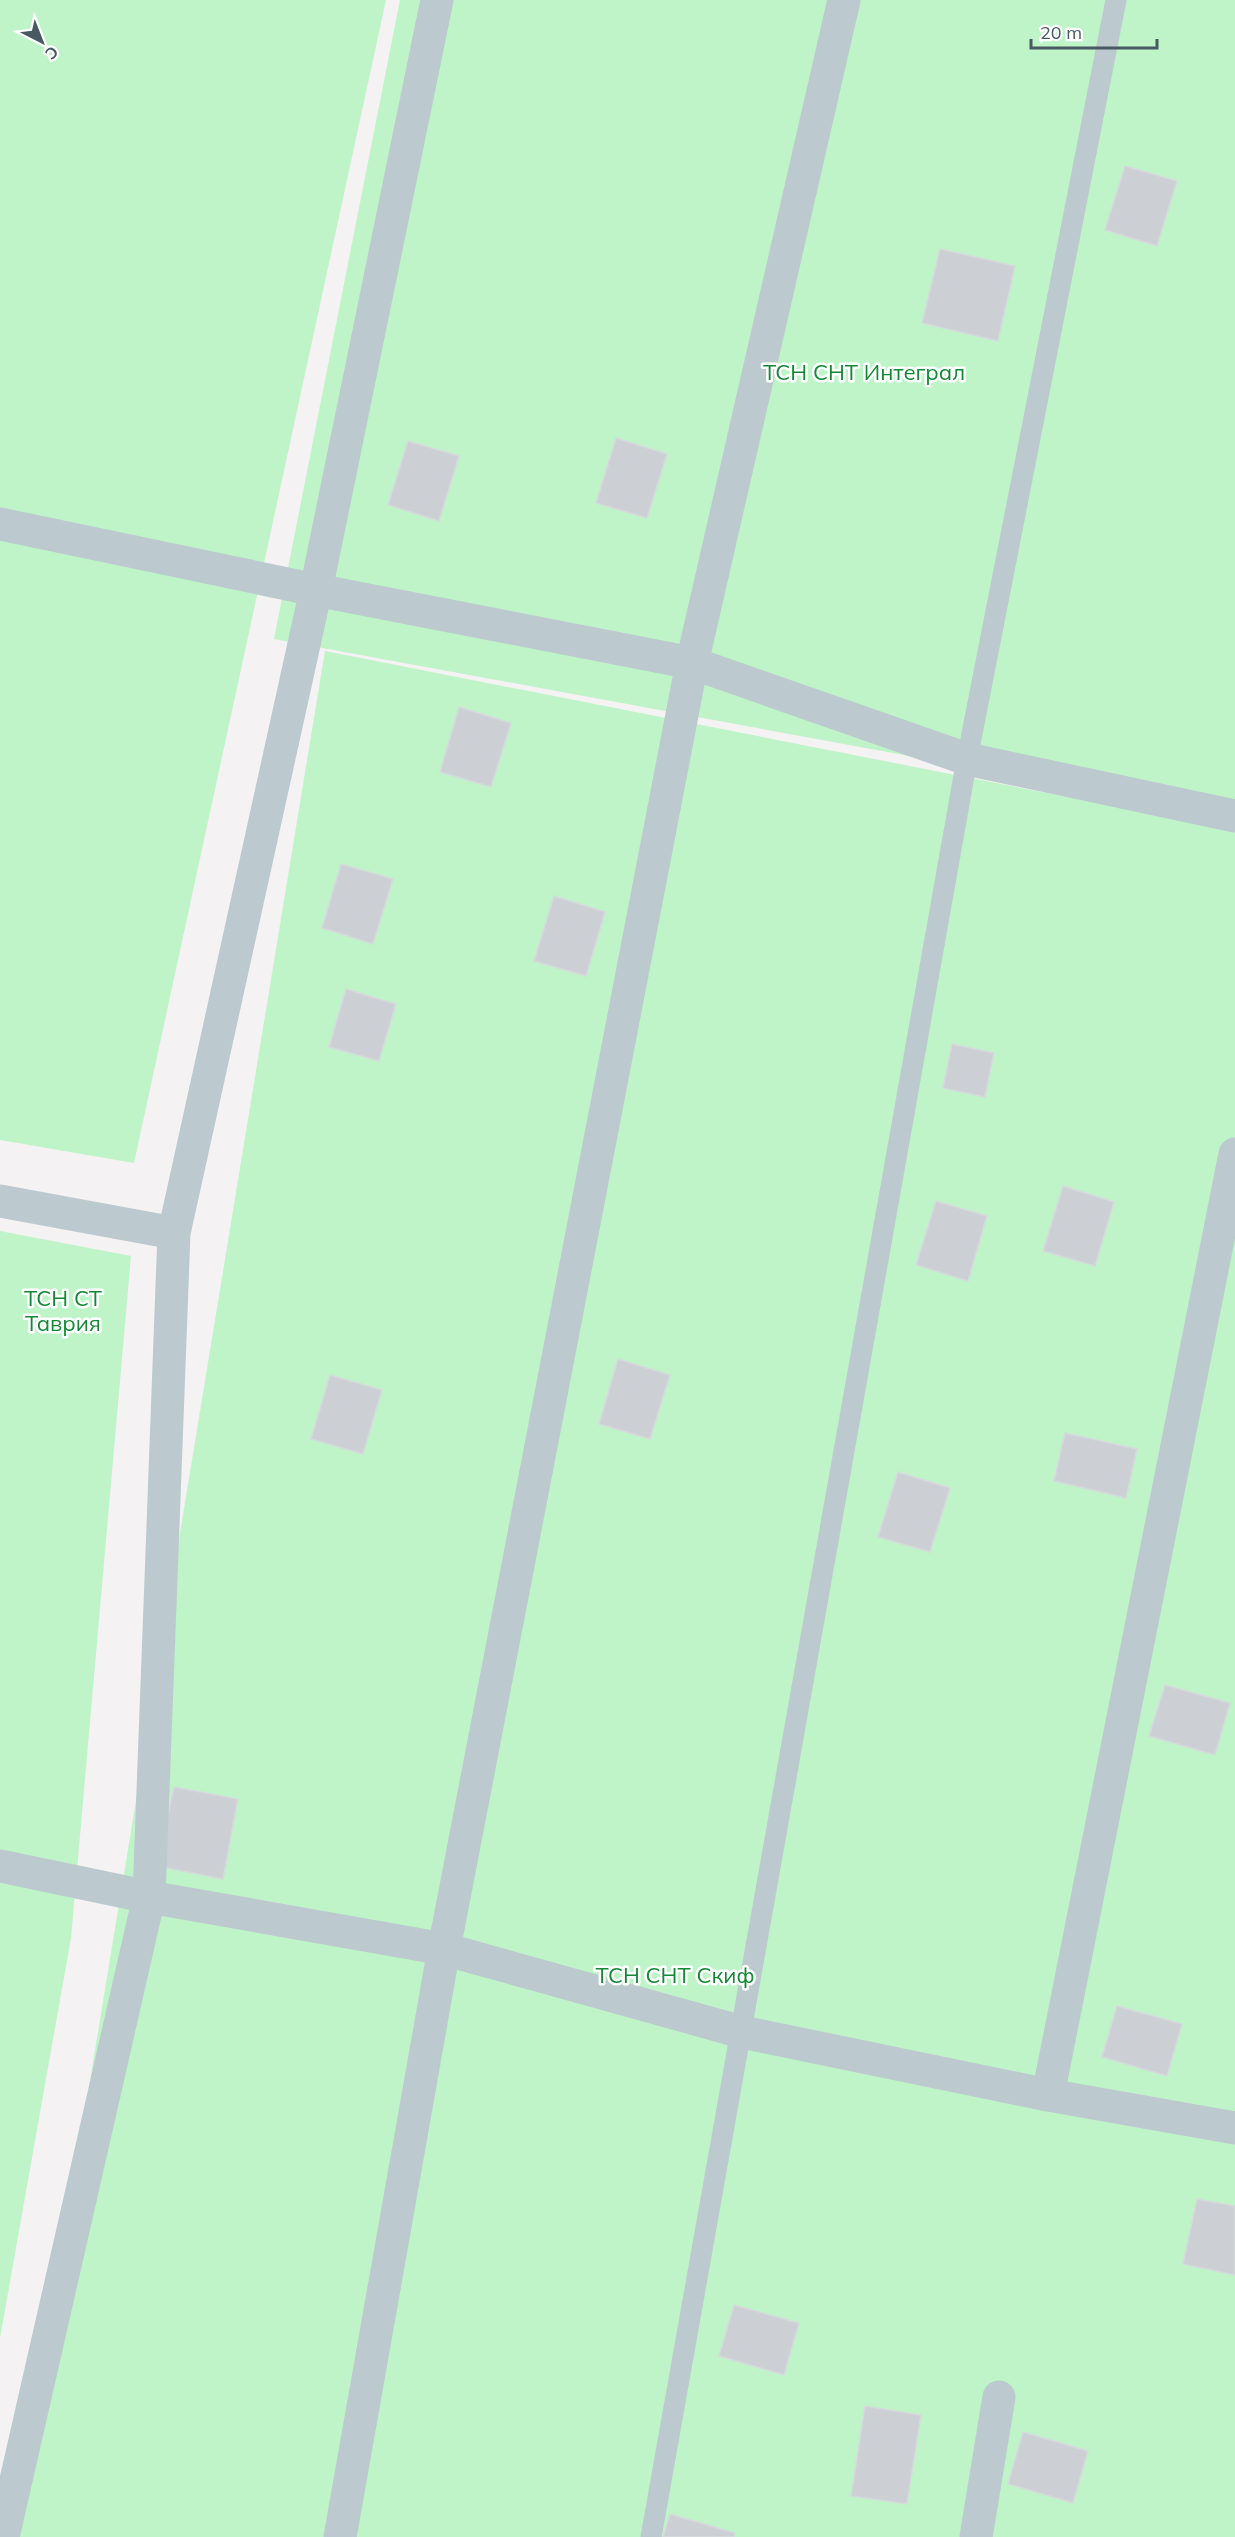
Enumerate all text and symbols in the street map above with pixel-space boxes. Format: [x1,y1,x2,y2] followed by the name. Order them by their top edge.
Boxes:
[12,12,72,72] north arrow
[1031,12,1157,50] scale bar
[1040,21,1082,44] text: 20 m
[41,42,63,64] text: С
[763,358,965,386] park label: ТСН СНТ Интеграл
[24,1284,102,1337] park label: ТСН СТ Таврия
[596,1961,754,1989] park label: ТСН СНТ Скиф

